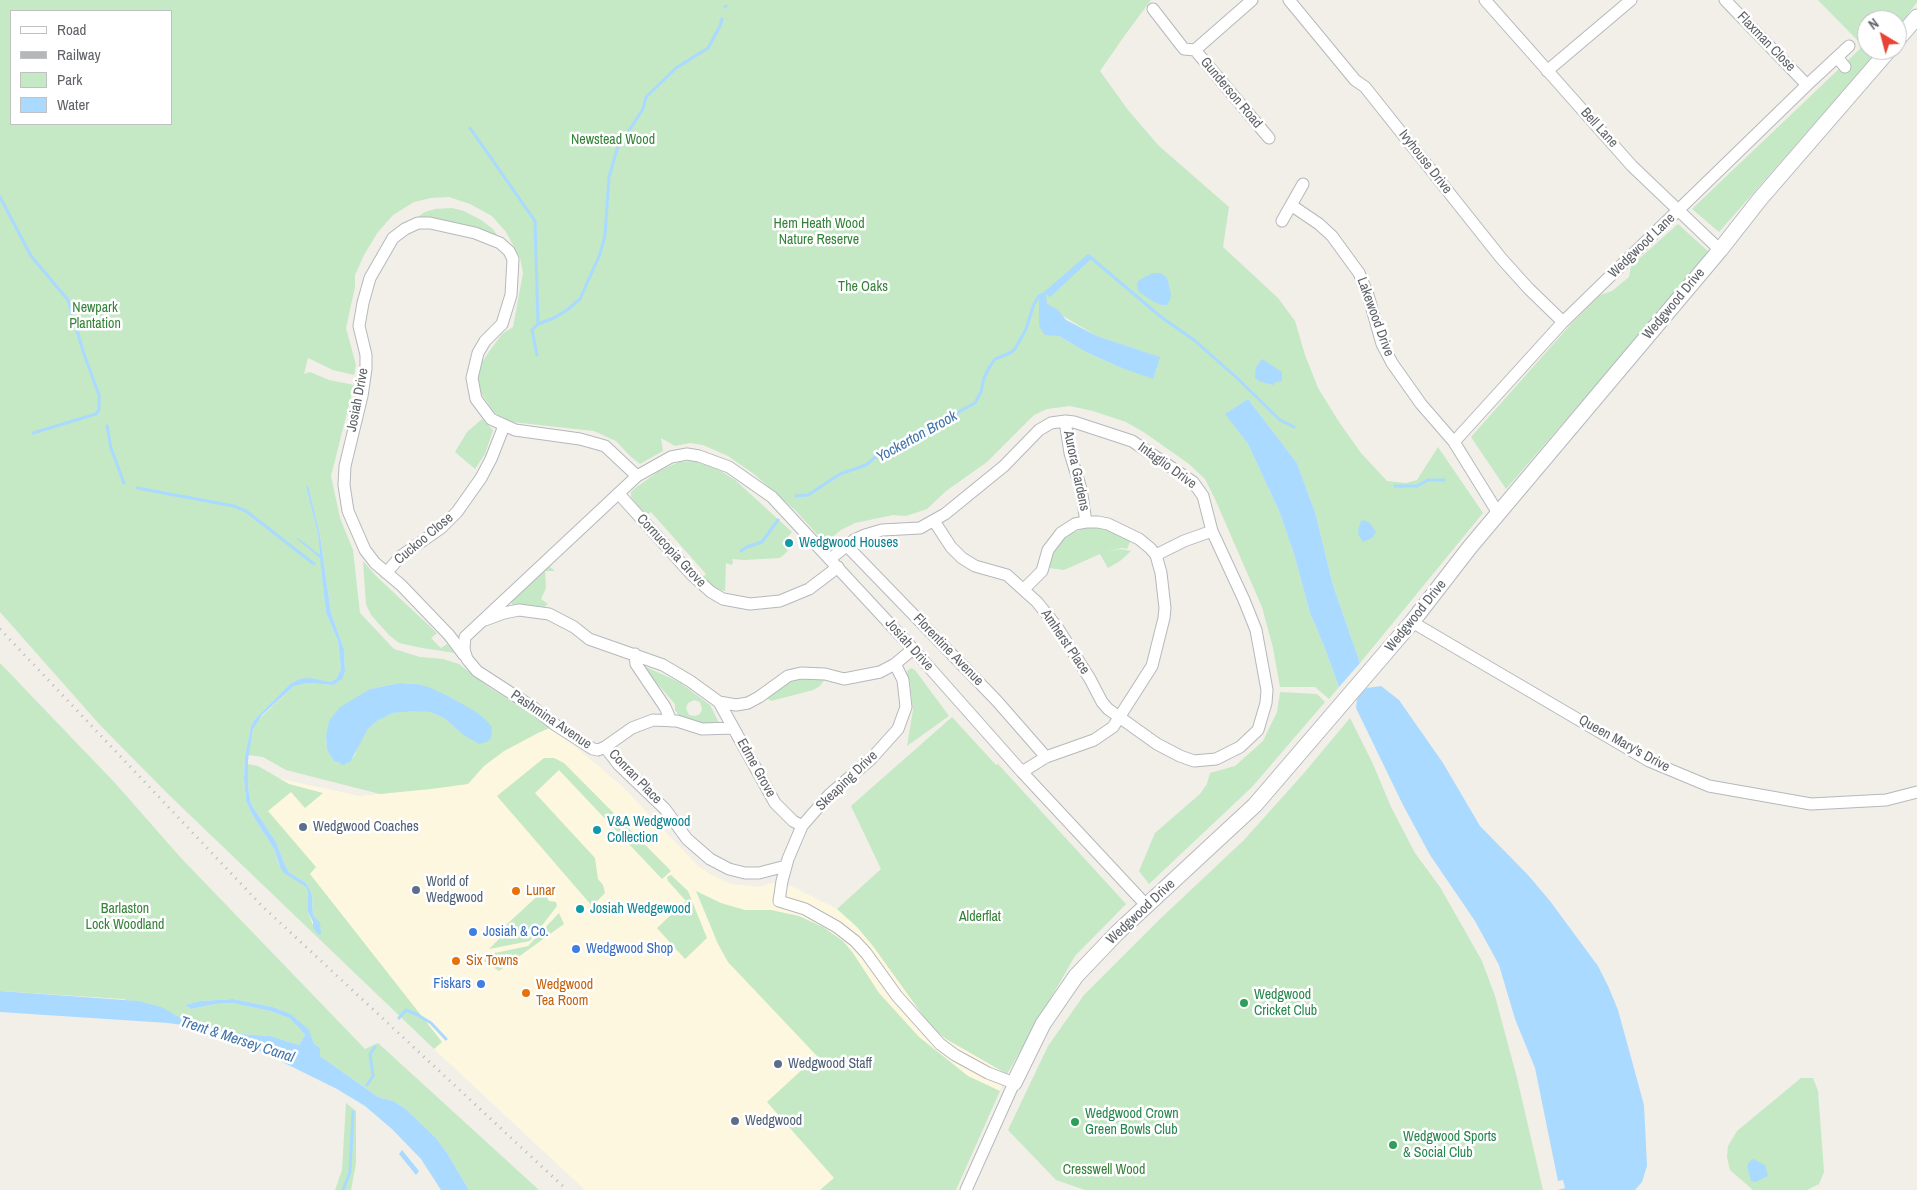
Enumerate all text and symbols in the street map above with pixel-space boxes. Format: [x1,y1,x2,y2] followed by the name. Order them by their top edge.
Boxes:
[1733,9,1799,75] street label: Flaxman Close
[10,10,172,125] legend
[1857,10,1907,60] north arrow
[1865,14,1882,34] text: N
[57,19,86,40] text: Road
[57,44,101,65] text: Railway
[1196,54,1266,132] street label: Gunderson Road
[57,69,82,90] text: Park
[57,94,89,115] text: Water
[1577,105,1621,151] street label: Bell Lane
[1395,127,1455,197] street label: Ivyhouse Drive
[571,132,655,148] park label: Newstead Wood
[1605,210,1679,282] street label: Wedgwood Lane
[773,216,865,248] park label: Hem Heath Wood Nature Reserve
[1639,265,1709,343] street label: Wedgwood Drive
[1353,275,1397,359] street label: Lakewood Drive
[838,279,888,295] park label: The Oaks
[69,300,121,332] park label: Newpark Plantation
[344,367,372,433] street label: Josiah Drive
[873,407,961,467] water label: Yockerton Brook
[1059,429,1093,513] street label: Aurora Gardens
[1134,439,1200,493] street label: Intaglio Drive
[391,510,457,568] street label: Cuckoo Close
[633,511,709,591] street label: Cornucopia Grove
[799,535,898,551] place label: Wedgwood Houses
[783,537,795,549] marker: Wedgwood Houses
[1382,577,1450,655] street label: Wedgwood Drive
[1037,606,1093,678] street label: Amherst Place
[909,610,987,690] street label: Florentine Avenue
[881,615,937,675] street label: Josiah Drive
[507,687,595,753] street label: Pashmina Avenue
[1575,712,1673,776] street label: Queen Mary's Drive
[733,736,779,800] street label: Edme Grove
[605,746,665,808] street label: Conran Place
[813,747,881,815] street label: Skeaping Drive
[607,814,690,846] place label: V&A Wedgwood Collection
[313,819,419,835] place label: Wedgwood Coaches
[297,821,309,833] marker: Wedgwood Coaches
[591,824,603,836] marker: V&A Wedgwood Collection
[426,874,483,906] place label: World of Wedgwood
[1103,876,1179,948] street label: Wedgwood Drive
[526,883,555,899] place label: Lunar
[410,884,422,896] marker: World of Wedgwood
[510,885,522,897] marker: Lunar
[86,901,164,934] park label: Barlaston Lock Woodland
[590,901,691,917] place label: Josiah Wedgewood
[574,903,586,915] marker: Josiah Wedgewood
[959,909,1001,925] park label: Alderflat
[483,924,549,940] place label: Josiah & Co.
[467,926,479,938] marker: Josiah & Co.
[586,941,673,957] place label: Wedgwood Shop
[570,943,582,955] marker: Wedgwood Shop
[466,953,518,969] place label: Six Towns
[450,955,462,967] marker: Six Towns
[433,976,471,992] place label: Fiskars
[536,977,593,1010] place label: Wedgwood Tea Room
[475,978,487,990] marker: Fiskars
[520,987,532,999] marker: Wedgwood Tea Room
[1254,987,1317,1020] place label: Wedgwood Cricket Club
[1238,997,1250,1009] marker: Wedgwood Cricket Club
[178,1013,296,1067] water label: Trent & Mersey Canal
[788,1056,872,1072] place label: Wedgwood Staff
[772,1058,784,1070] marker: Wedgwood Staff
[1085,1106,1179,1138] place label: Wedgwood Crown Green Bowls Club
[745,1113,802,1129] place label: Wedgwood
[729,1115,741,1127] marker: Wedgwood
[1069,1116,1081,1128] marker: Wedgwood Crown Green Bowls Club
[1403,1129,1497,1162] place label: Wedgwood Sports & Social Club
[1387,1139,1399,1151] marker: Wedgwood Sports & Social Club
[1063,1162,1145,1178] park label: Cresswell Wood

